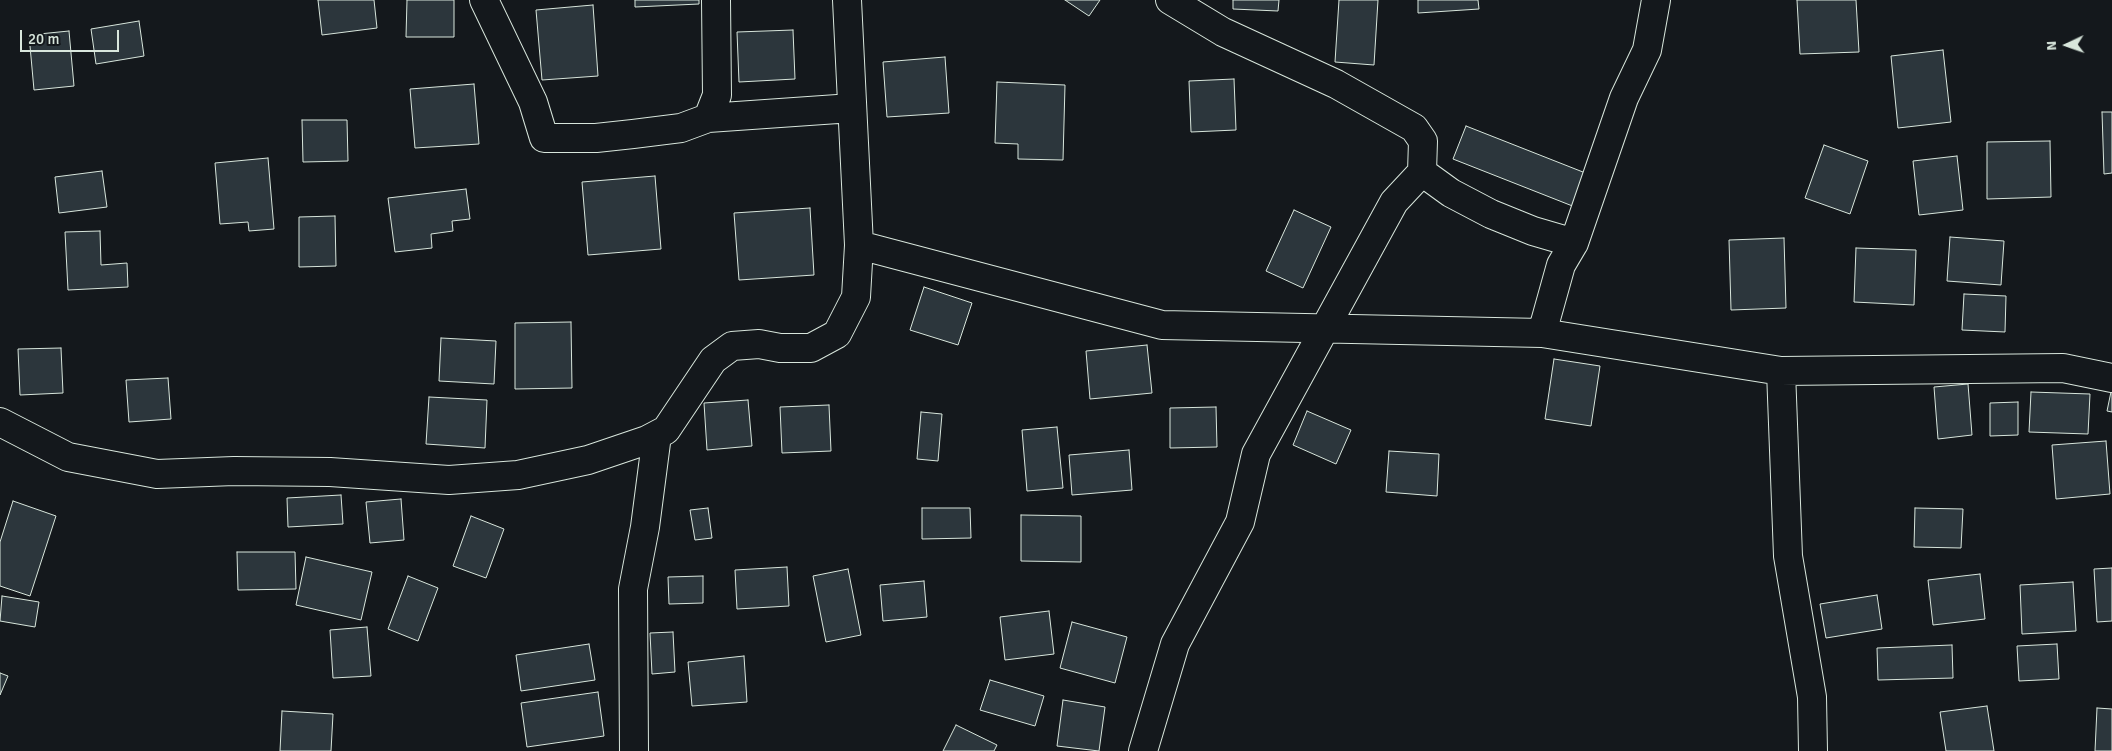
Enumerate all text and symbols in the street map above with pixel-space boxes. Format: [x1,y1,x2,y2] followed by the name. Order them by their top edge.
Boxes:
[22,20,121,52] scale bar
[2042,20,2092,70] north arrow
[28,30,59,48] text: 20 m
[2043,40,2060,51] text: N

